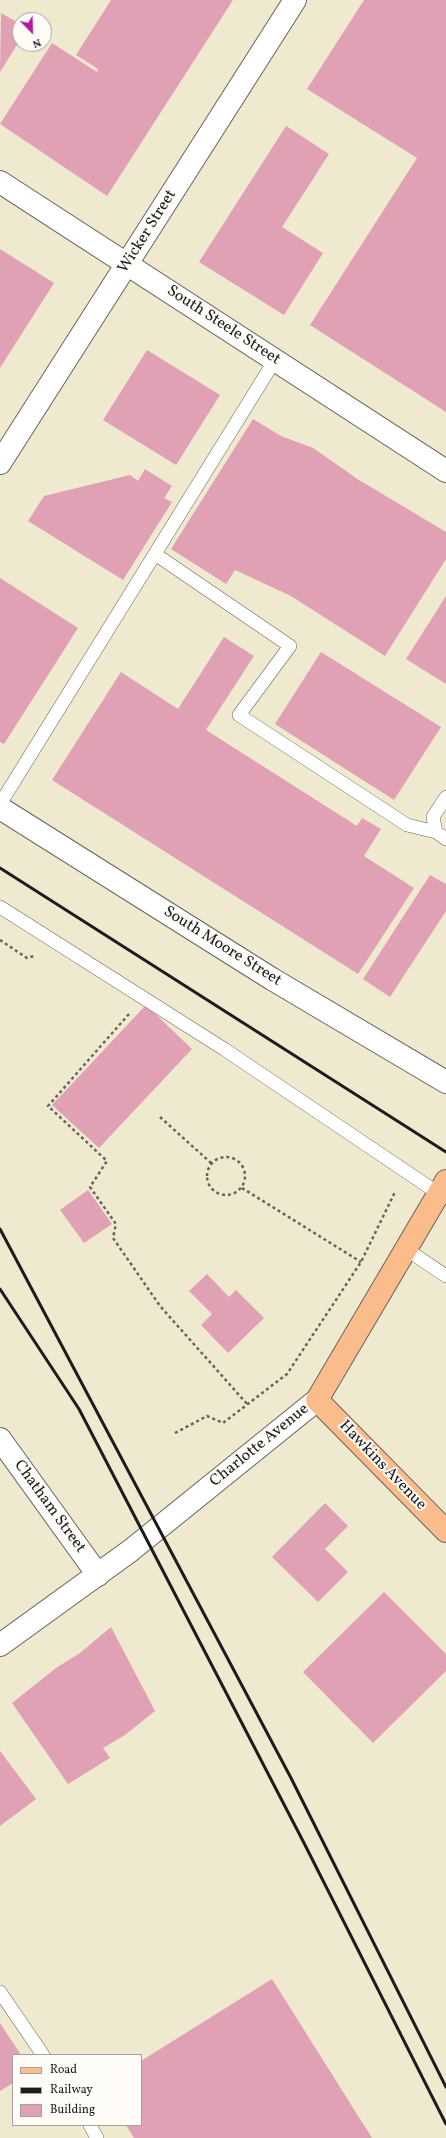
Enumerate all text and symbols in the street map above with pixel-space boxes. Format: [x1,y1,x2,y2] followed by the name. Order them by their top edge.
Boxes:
[12,12,52,52] north arrow
[30,34,43,51] text: N
[115,187,181,277] street label: Wicker Street
[163,282,283,370] street label: South Steele Street
[159,903,285,991] street label: South Moore Street
[207,1400,313,1492] street label: Charlotte Avenue
[334,1417,430,1515] street label: Hawkins Avenue
[9,1457,89,1557] street label: Chatham Street
[12,2054,142,2126] legend
[50,2062,77,2078] text: Road
[50,2082,93,2098] text: Railway
[50,2102,95,2118] text: Building

